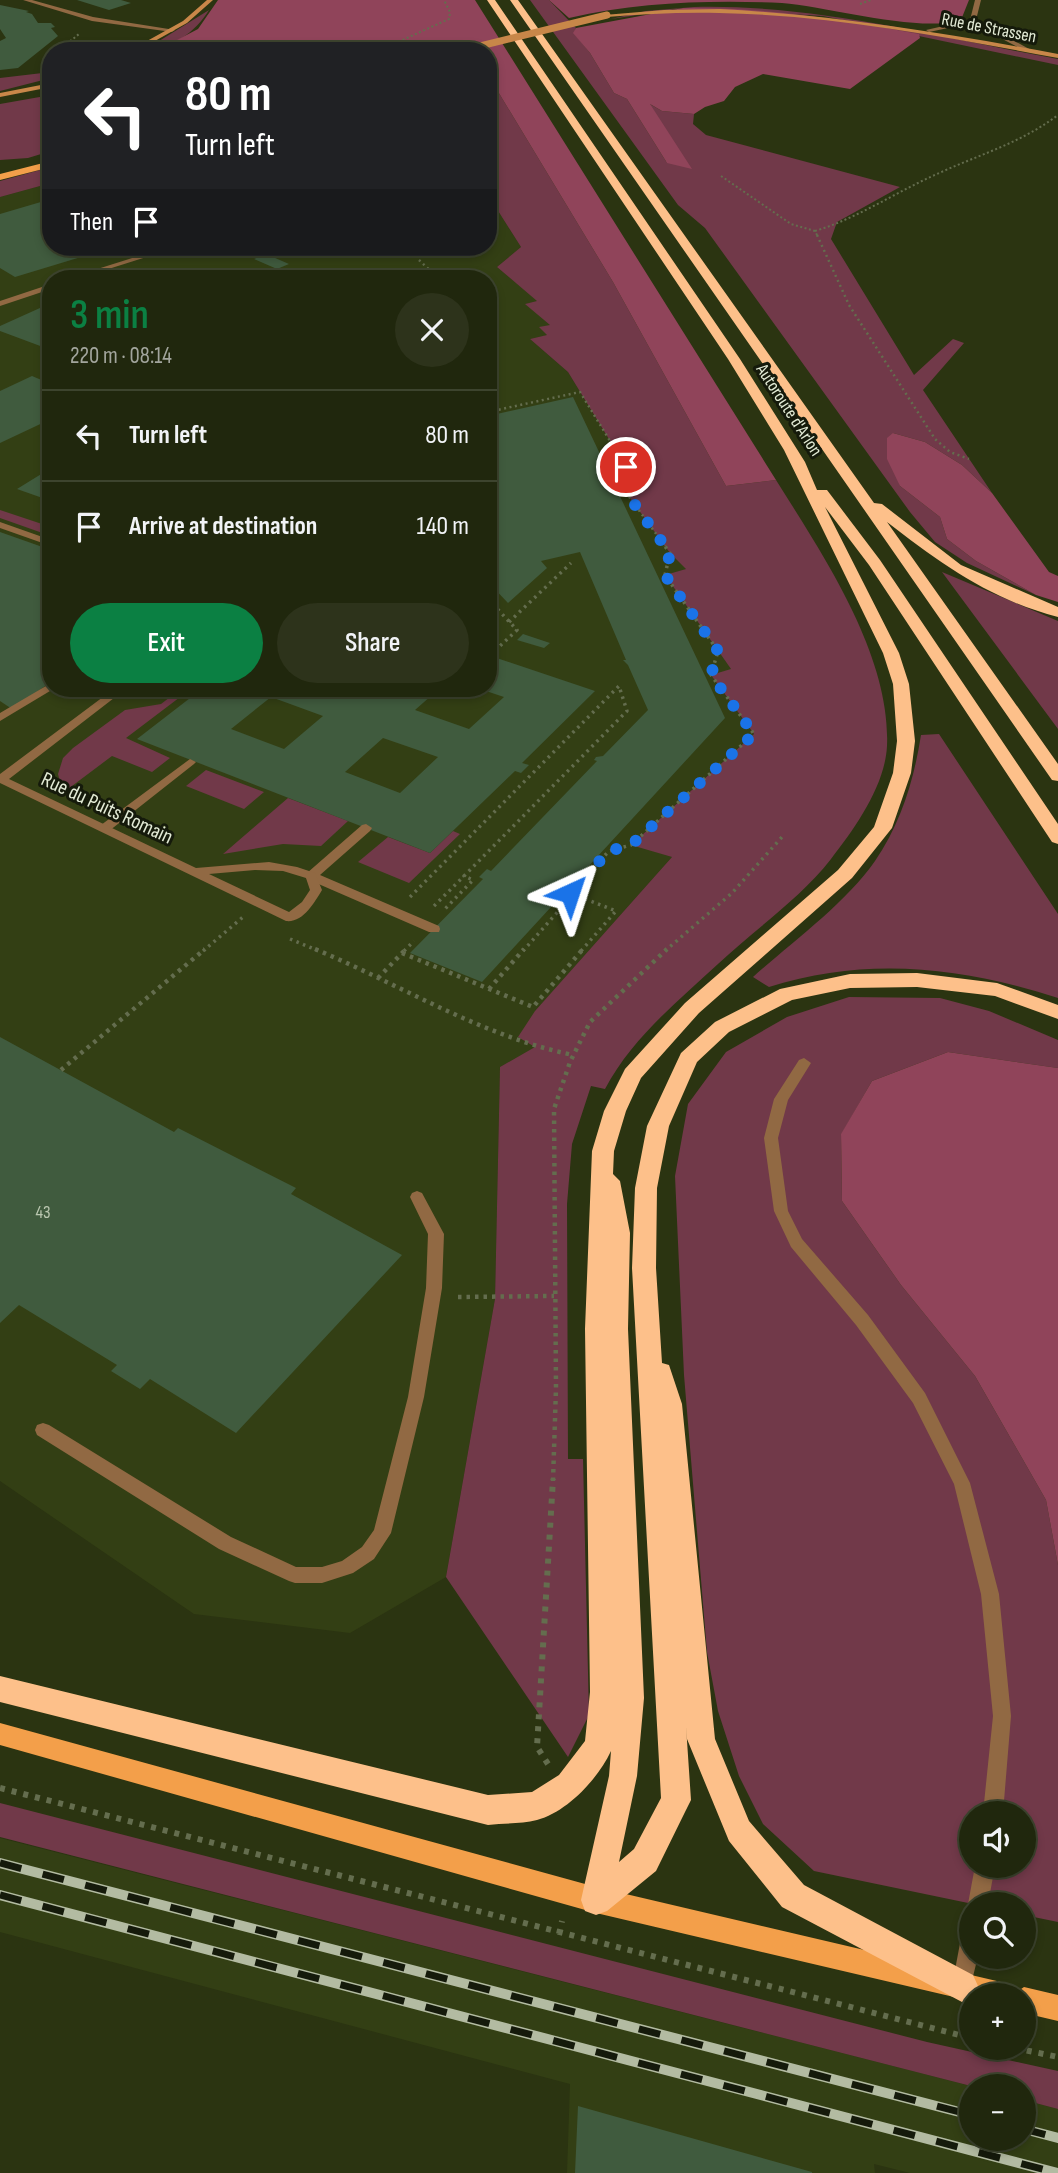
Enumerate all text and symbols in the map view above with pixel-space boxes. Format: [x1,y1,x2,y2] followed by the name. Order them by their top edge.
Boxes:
[940,9,1038,47] street label: Rue de Strassen
[185,66,272,125] text: 80 m
[70,70,161,161] icon: left
[185,126,275,165] text: Turn left
[127,203,165,241] icon: arrive
[70,207,113,238] text: Then
[70,290,149,341] text: 3 min
[395,293,469,367] button: close
[70,342,172,370] text: 220 m · 08:14
[751,359,827,460] street label: Autoroute d'Arlon
[70,417,108,455] icon: left
[129,420,207,451] text: Turn left
[425,420,469,451] text: 80 m
[596,437,656,497] pin
[607,448,645,486] icon: arrive
[70,508,108,546] icon: arrive
[129,511,317,542] text: Arrive at destination
[417,511,469,542] text: 140 m
[70,603,263,683] button: Exit
[277,603,469,683] button: Share
[37,767,177,849] street label: Rue du Puits Romain
[533,856,607,930] position arrow
[35,1202,51,1223] house number: 43
[959,1801,1036,2151] map controls
[959,1801,1036,1878] button: sound
[959,1892,1036,1969] button: search
[959,1983,1036,2060] button: +
[959,2074,1036,2151] button: −

